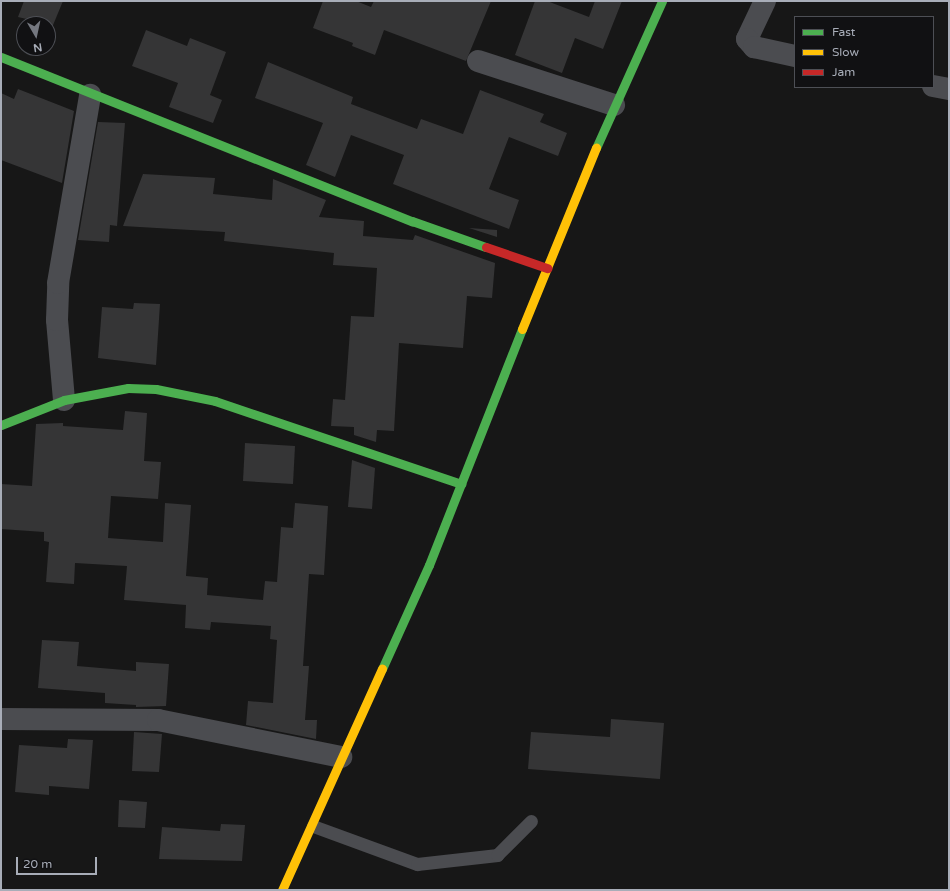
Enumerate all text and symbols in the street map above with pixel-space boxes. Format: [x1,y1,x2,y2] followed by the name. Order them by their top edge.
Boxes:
[16,16,56,56] north arrow
[794,16,934,88] legend
[832,25,855,39] text: Fast
[32,40,43,54] text: N
[832,45,859,59] text: Slow
[832,65,855,79] text: Jam
[18,849,99,875] scale bar
[23,857,52,871] text: 20 m

